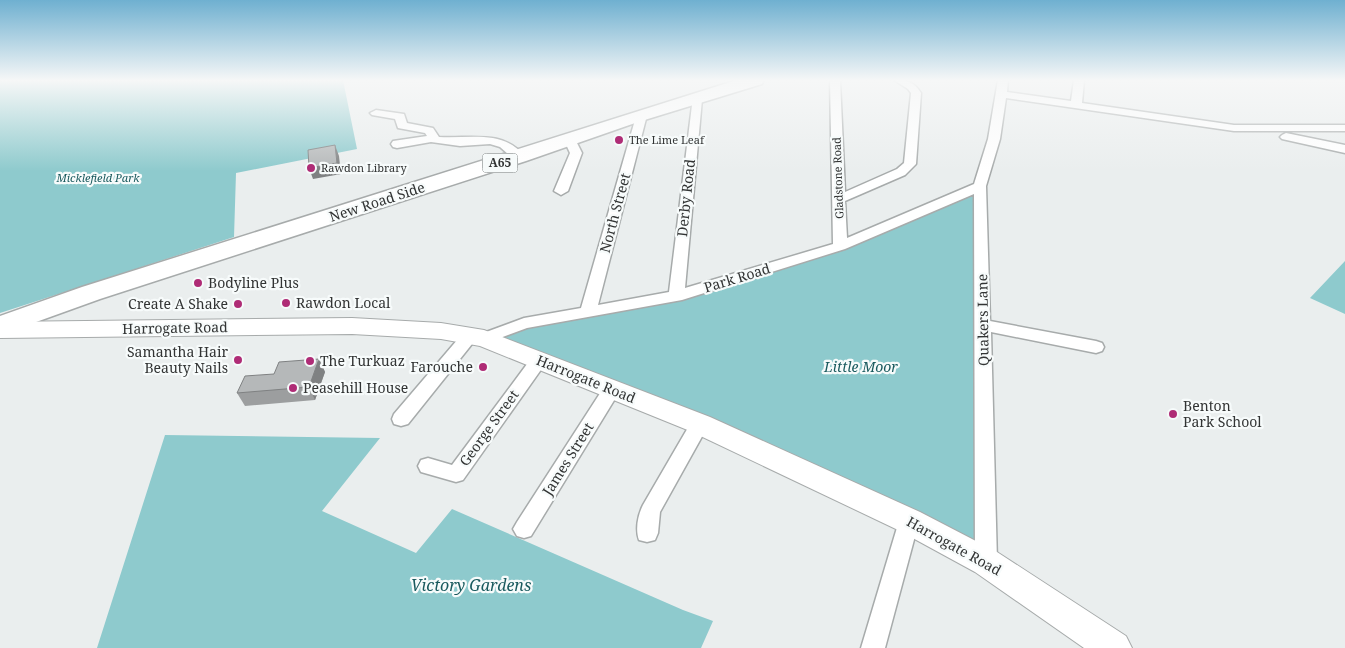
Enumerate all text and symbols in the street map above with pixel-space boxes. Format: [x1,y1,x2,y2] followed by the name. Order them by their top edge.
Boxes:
[629,132,705,147] place label: The Lime Leaf
[613,134,625,146] marker: The Lime Leaf
[829,137,846,219] street label: Gladstone Road
[482,154,518,172] road number: A65
[672,158,699,238] street label: Derby Road
[321,160,407,175] place label: Rawdon Library
[305,162,317,174] marker: Rawdon Library
[55,170,140,185] park label: Micklefield Park
[595,171,634,255] street label: North Street
[327,177,427,226] street label: New Road Side
[701,258,773,297] street label: Park Road
[208,273,299,292] place label: Bodyline Plus
[972,274,993,366] street label: Quakers Lane
[192,277,204,289] marker: Bodyline Plus
[296,293,391,312] place label: Rawdon Local
[128,294,228,313] place label: Create A Shake
[280,297,292,309] marker: Rawdon Local
[232,298,244,310] marker: Create A Shake
[122,317,228,338] street label: Harrogate Road
[127,342,228,377] place label: Samantha Hair Beauty Nails
[534,350,639,407] street label: Harrogate Road
[320,351,405,370] place label: The Turkuaz
[232,354,244,366] marker: Samantha Hair Beauty Nails
[304,355,316,367] marker: The Turkuaz
[411,357,473,376] place label: Farouche
[823,357,898,376] park label: Little Moor
[477,361,489,373] marker: Farouche
[303,378,408,397] place label: Peasehill House
[287,382,299,394] marker: Peasehill House
[454,386,523,470] street label: George Street
[1183,396,1262,431] place label: Benton Park School
[1167,408,1179,420] marker: Benton Park School
[537,419,598,500] street label: James Street
[904,512,1005,580] street label: Harrogate Road
[411,574,531,596] park label: Victory Gardens

